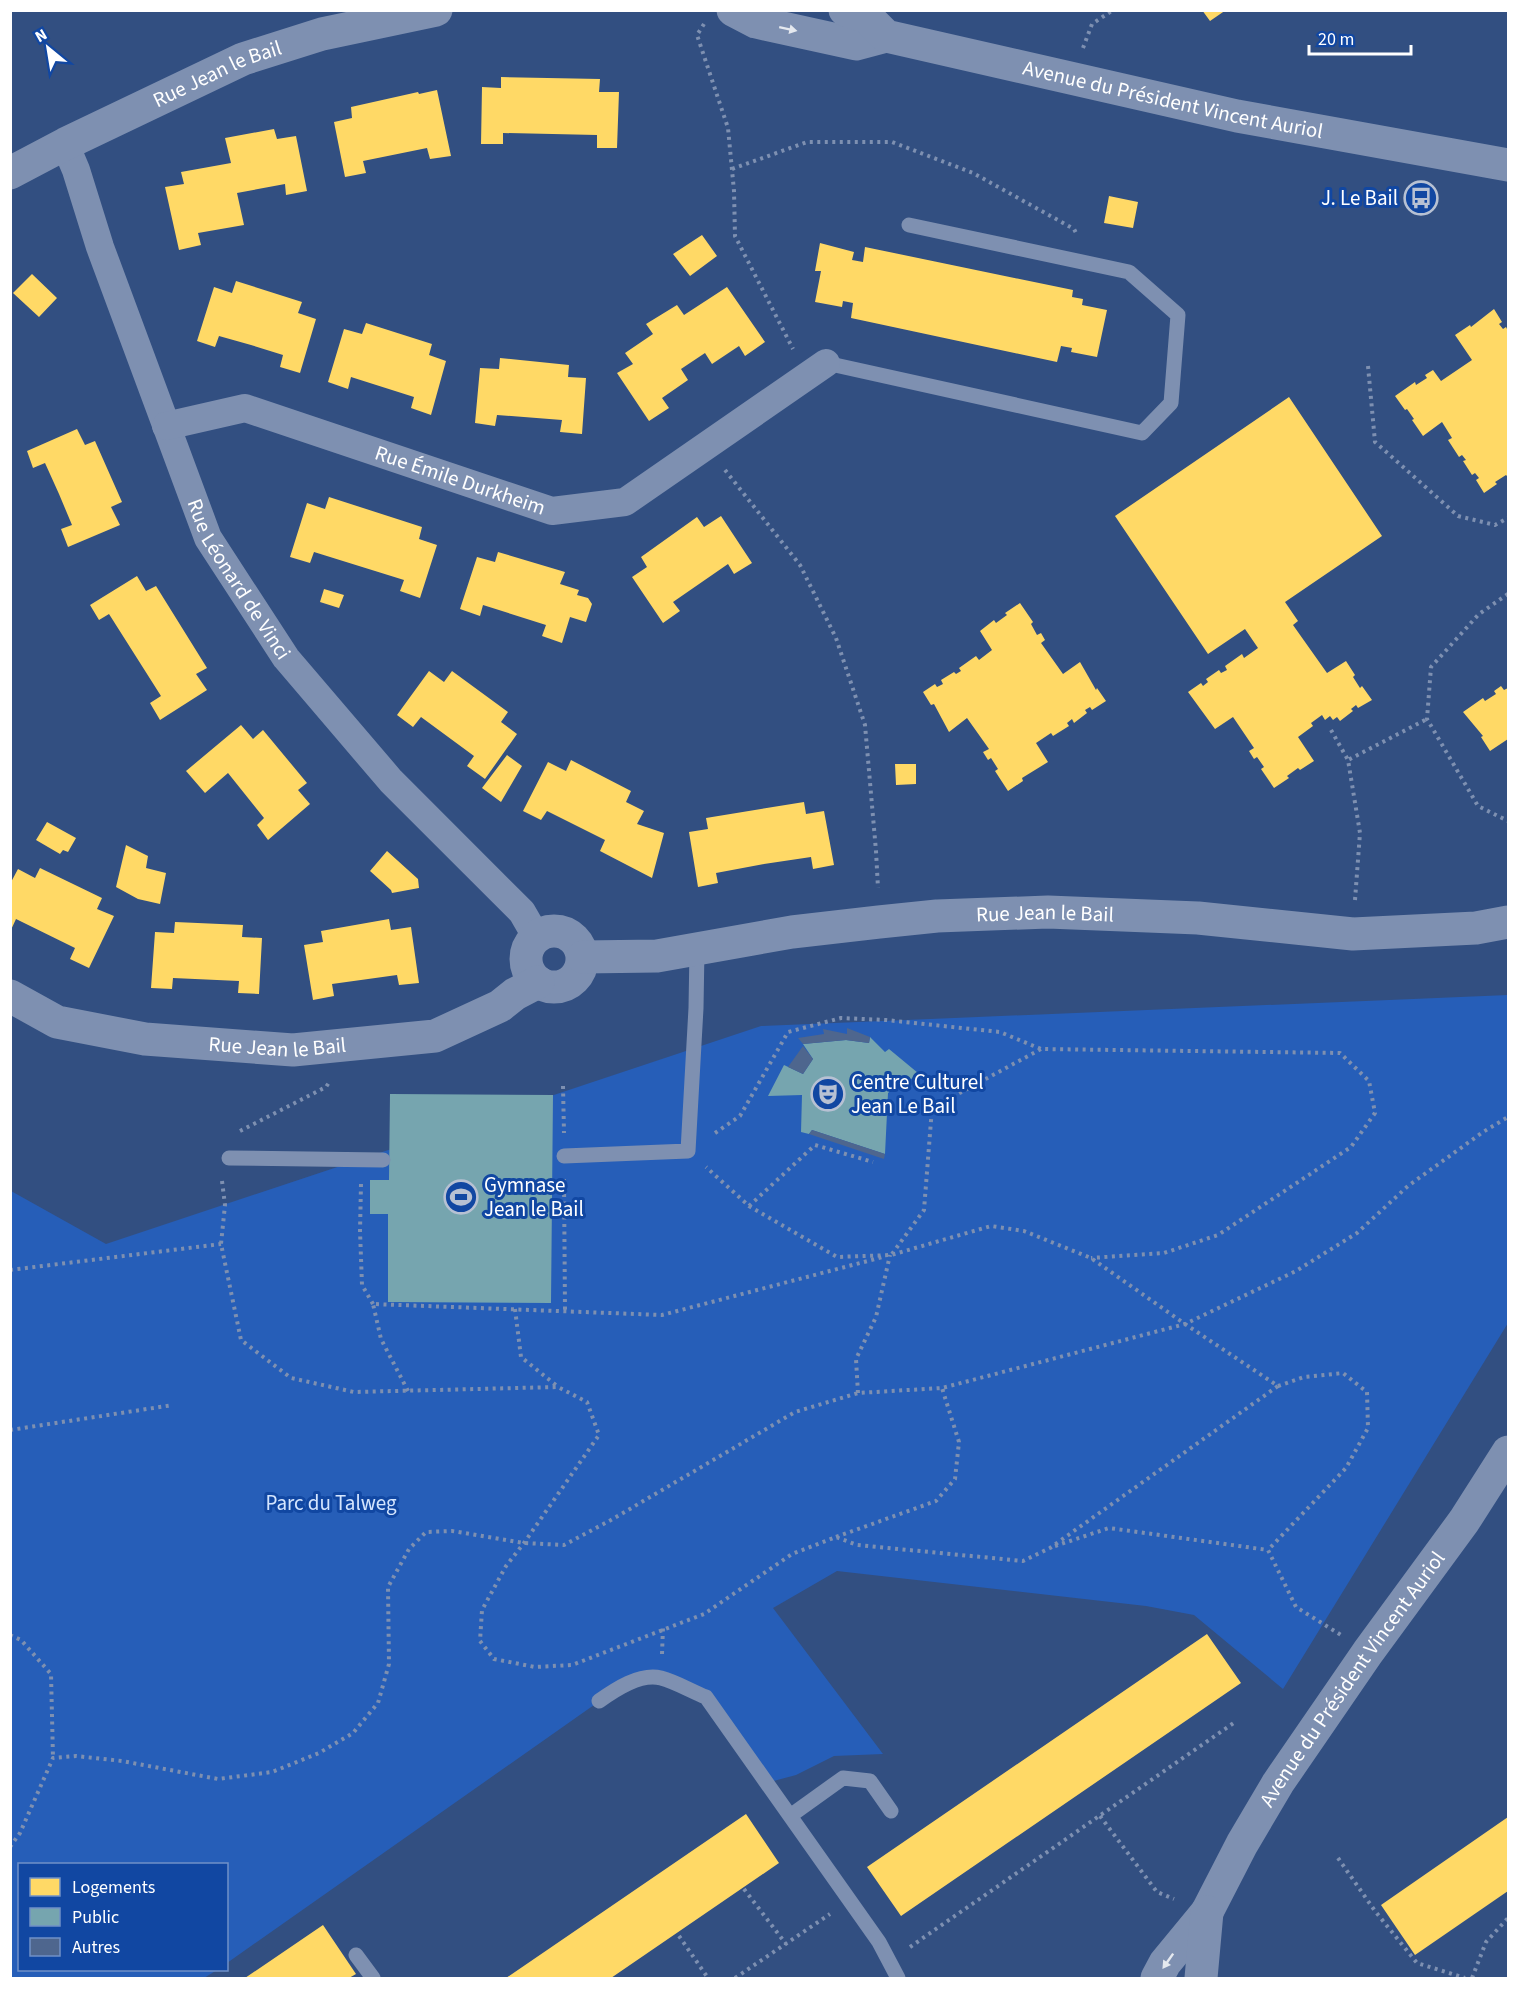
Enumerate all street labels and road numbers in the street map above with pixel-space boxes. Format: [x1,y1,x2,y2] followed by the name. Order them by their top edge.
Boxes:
[148,33,285,115] street label: Rue Jean le Bail
[1020,53,1325,146] street label: Avenue du Président Vincent Auriol
[371,438,549,523] street label: Rue Émile Durkheim
[180,494,298,666] street label: Rue Léonard de Vinci
[975,897,1114,930] street label: Rue Jean le Bail
[207,1029,347,1065] street label: Rue Jean le Bail
[1252,1545,1452,1813] street label: Avenue du Président Vincent Auriol

